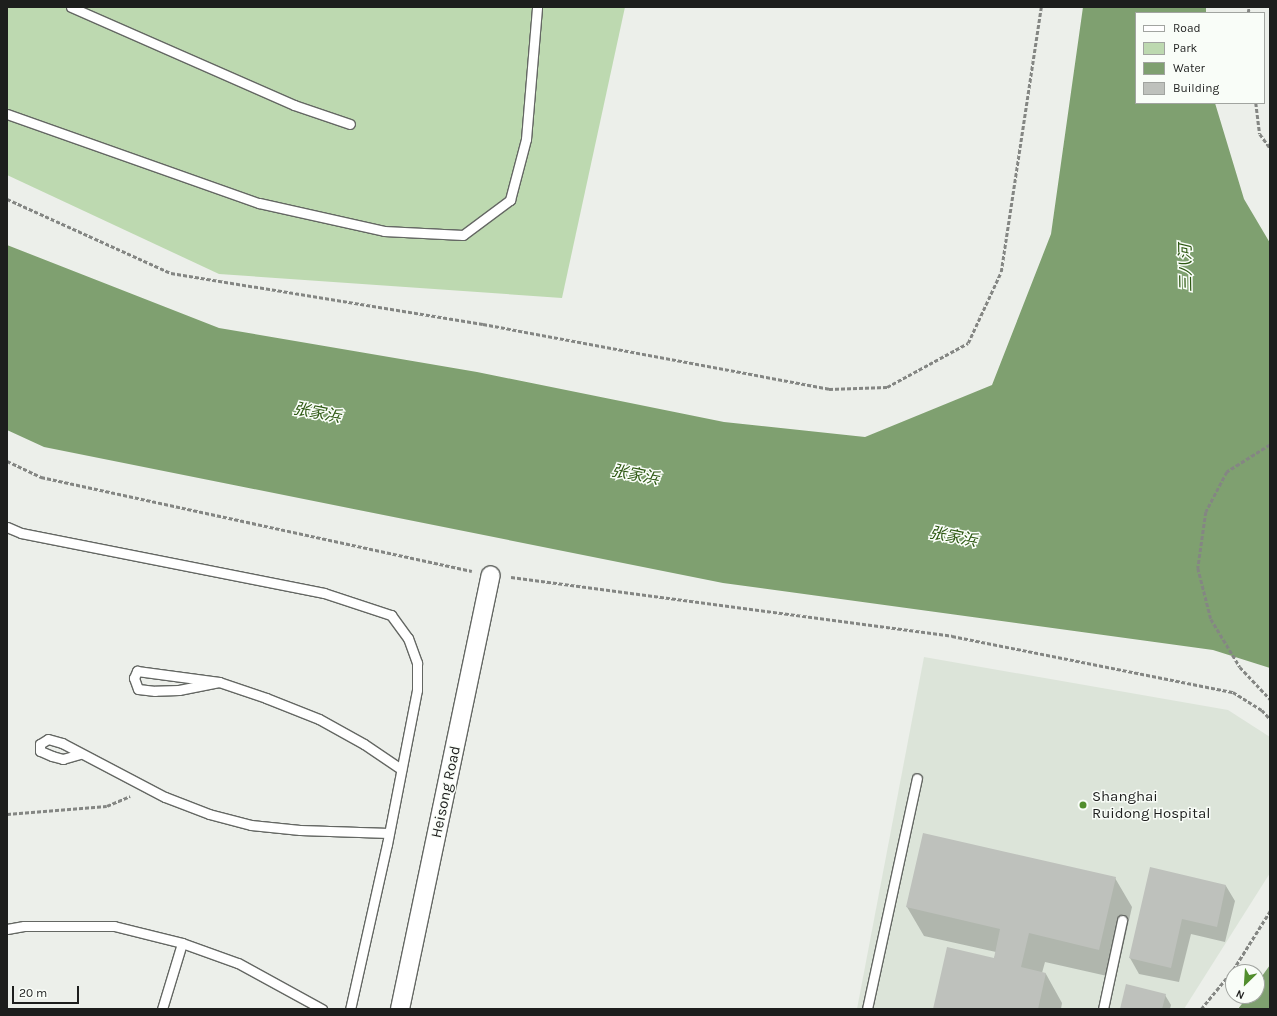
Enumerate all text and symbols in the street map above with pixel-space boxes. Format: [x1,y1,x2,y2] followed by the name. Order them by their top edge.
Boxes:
[1135,12,1265,104] legend
[1173,21,1201,35] text: Road
[1173,41,1197,55] text: Park
[1173,61,1205,75] text: Water
[1173,81,1219,95] text: Building
[1176,244,1196,292] water label: 三八河
[292,399,342,427] water label: 张家浜
[610,461,660,489] water label: 张家浜
[928,523,978,551] water label: 张家浜
[427,744,465,840] street label: Heisong Road
[1092,787,1210,822] place label: Shanghai Ruidong Hospital
[1077,799,1089,811] marker: Shanghai Ruidong Hospital
[1225,964,1265,1004] north arrow
[14,978,81,1004] scale bar
[19,986,47,1000] text: 20 m
[1234,987,1246,1002] text: N

